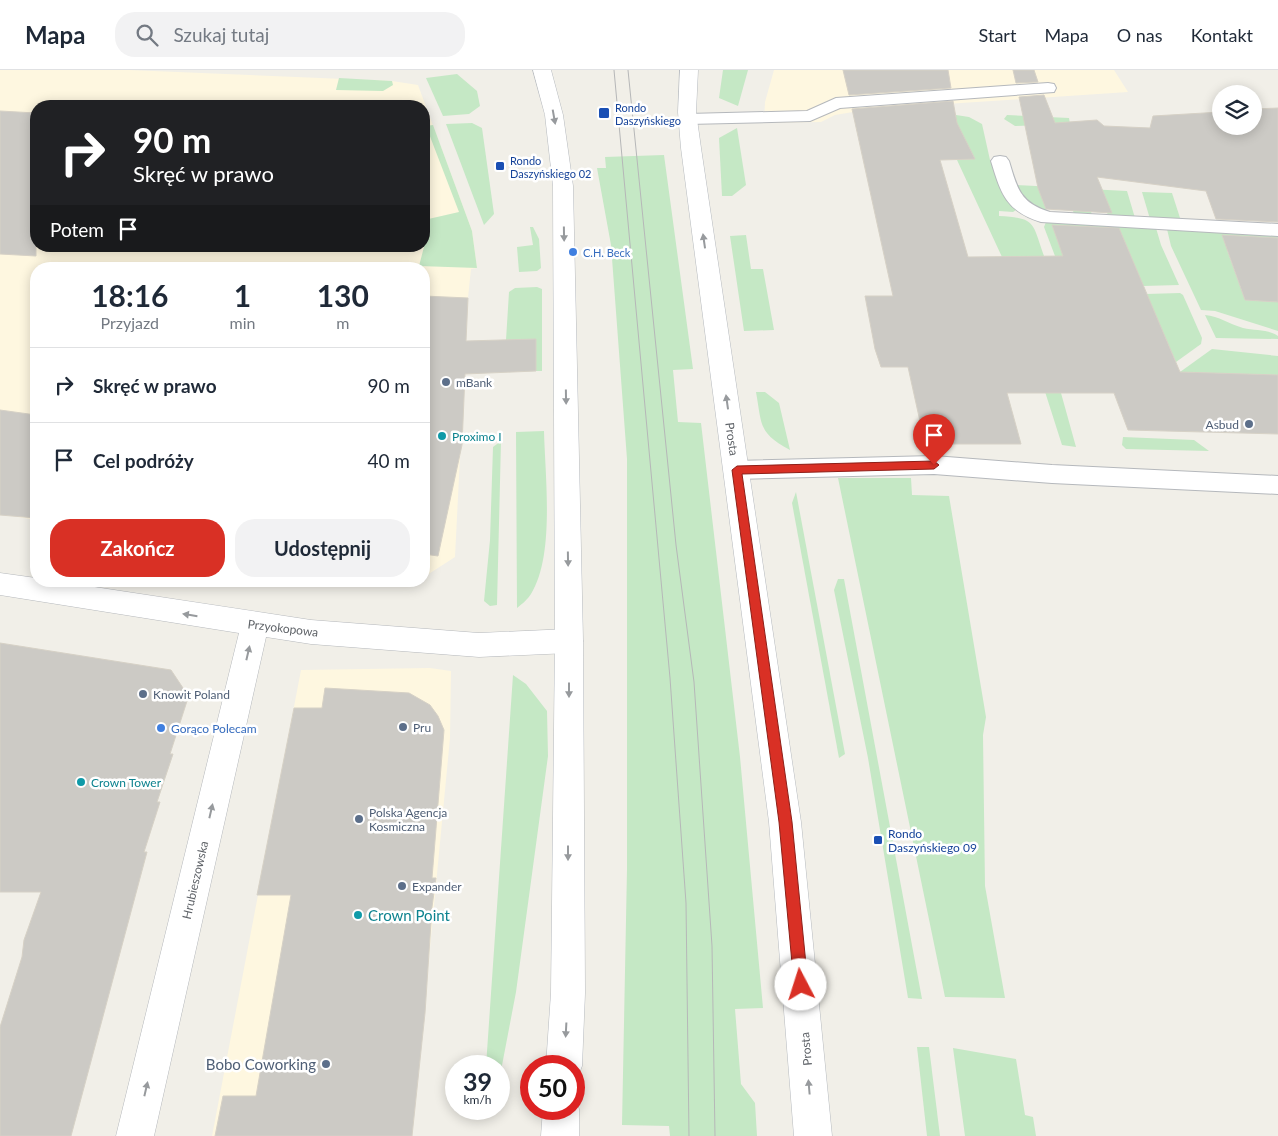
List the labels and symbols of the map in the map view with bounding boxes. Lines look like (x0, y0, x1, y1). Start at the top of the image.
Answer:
place label: Rondo Daszyńskiego (615, 101, 681, 127)
marker: Rondo Daszyńskiego (597, 106, 611, 120)
one-way arrow (551, 109, 559, 125)
place label: Rondo Daszyńskiego 02 (510, 154, 591, 180)
marker: Rondo Daszyńskiego 02 (494, 160, 506, 172)
one-way arrow (560, 227, 568, 243)
one-way arrow (700, 233, 708, 249)
marker: C.H. Beck (567, 246, 579, 258)
place label: C.H. Beck (583, 246, 631, 259)
place label: mBank (456, 375, 493, 390)
marker: mBank (440, 376, 452, 388)
one-way arrow (562, 389, 570, 405)
one-way arrow (723, 394, 731, 410)
pin (913, 414, 955, 465)
place label: Asbud (1206, 417, 1239, 432)
marker: Asbud (1243, 418, 1255, 430)
street label: Prosta (722, 421, 742, 457)
place label: Proximo I (452, 429, 502, 444)
marker: Proximo I (436, 430, 448, 442)
one-way arrow (564, 552, 572, 568)
one-way arrow (181, 610, 197, 618)
street label: Przyokopowa (247, 616, 319, 640)
one-way arrow (244, 645, 252, 661)
one-way arrow (565, 682, 573, 698)
place label: Knowit Poland (153, 687, 230, 702)
marker: Knowit Poland (137, 688, 149, 700)
place label: Pru (413, 720, 431, 735)
place label: Gorąco Polecam (171, 721, 257, 736)
marker: Pru (397, 721, 409, 733)
marker: Gorąco Polecam (155, 722, 167, 734)
place label: Crown Tower (91, 775, 162, 790)
marker: Crown Tower (75, 776, 87, 788)
one-way arrow (207, 804, 215, 819)
place label: Polska Agencja Kosmiczna (369, 805, 447, 834)
marker: Polska Agencja Kosmiczna (353, 813, 365, 825)
place label: Rondo Daszyńskiego 09 (888, 826, 977, 855)
marker: Rondo Daszyńskiego 09 (872, 834, 884, 846)
street label: Hrubieszowska (179, 839, 211, 921)
one-way arrow (564, 845, 572, 861)
place label: Expander (412, 879, 462, 894)
marker: Expander (396, 880, 408, 892)
place label: Crown Point (368, 906, 450, 924)
marker: Crown Point (352, 909, 364, 921)
position arrow (774, 958, 826, 1010)
one-way arrow (561, 1022, 569, 1038)
street label: Prosta (797, 1032, 815, 1066)
place label: Bobo Coworking (206, 1055, 316, 1073)
speed limit sign: 50 (520, 1055, 585, 1120)
marker: Bobo Coworking (320, 1058, 332, 1070)
one-way arrow (805, 1079, 813, 1095)
one-way arrow (142, 1081, 150, 1096)

